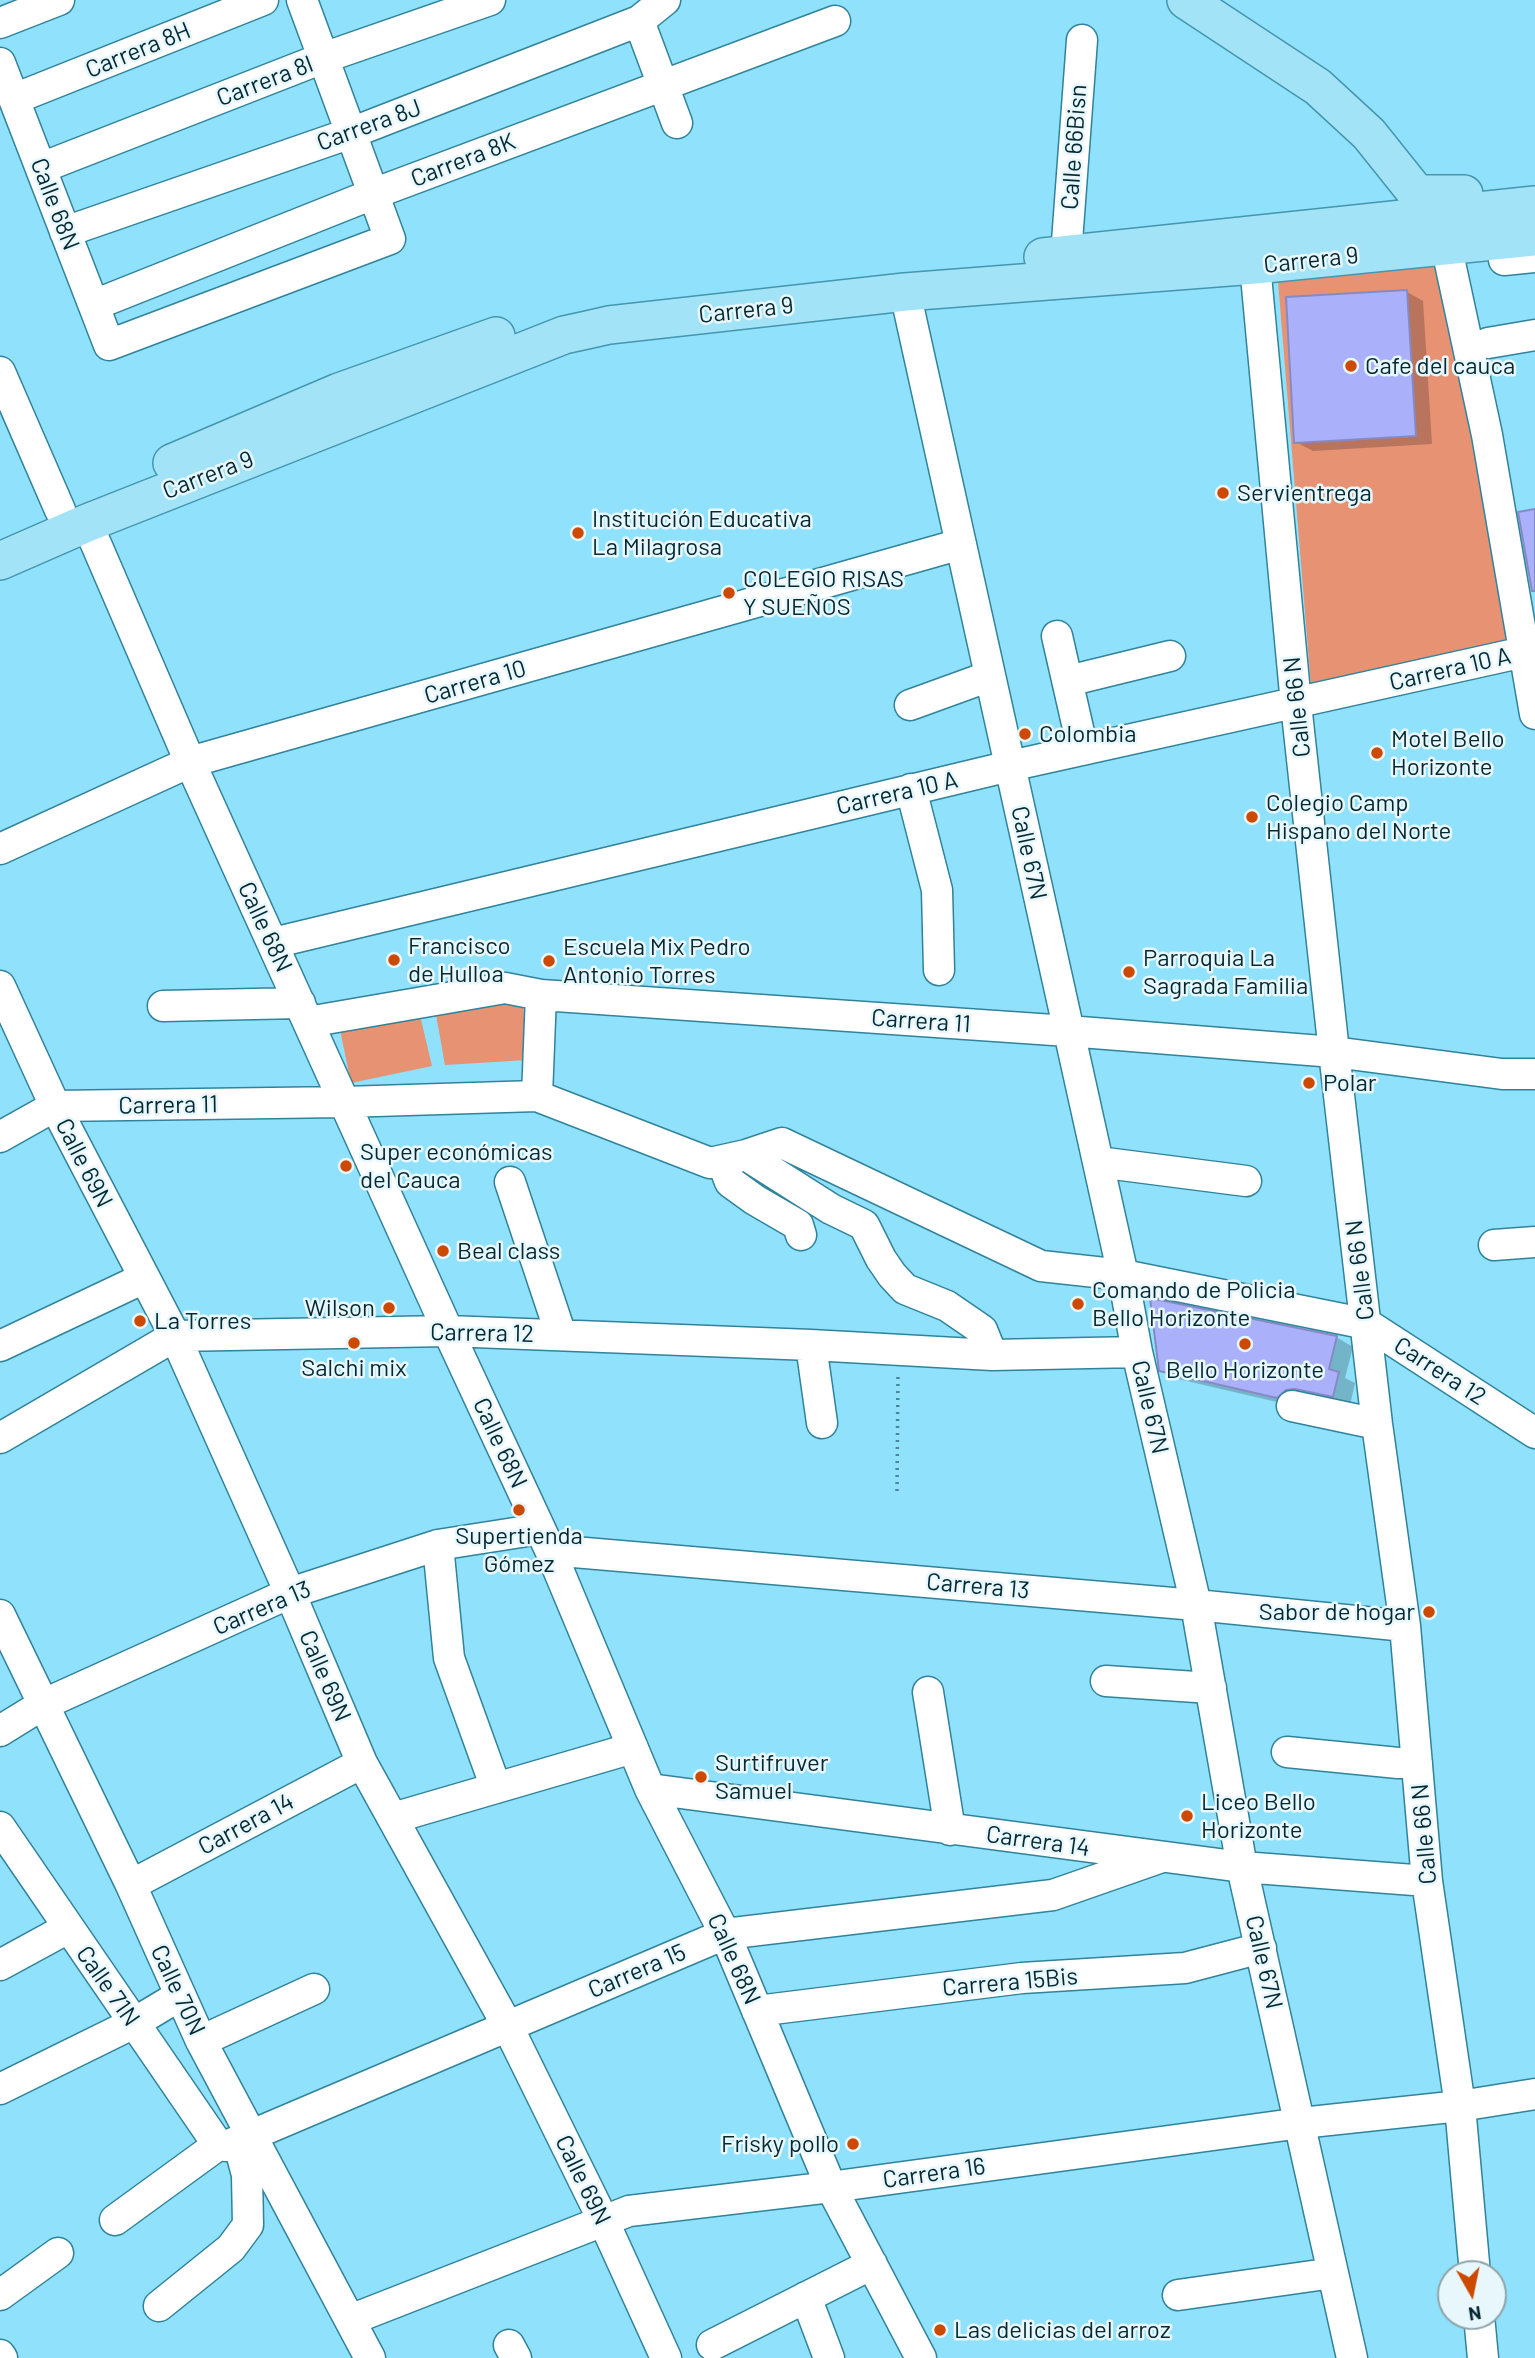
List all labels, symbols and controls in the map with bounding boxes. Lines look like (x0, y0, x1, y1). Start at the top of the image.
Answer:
street label: Carrera 8H (81, 16, 195, 84)
street label: Carrera 8I (213, 49, 317, 113)
street label: Calle 66Bisn (1055, 83, 1093, 211)
street label: Carrera 8J (313, 93, 425, 157)
street label: Carrera 8K (407, 127, 519, 193)
street label: Calle 68N (24, 154, 86, 254)
street label: Carrera 9 (1262, 241, 1360, 279)
street label: Carrera 9 (697, 291, 795, 329)
place label: Cafe del cauca (1365, 352, 1515, 380)
marker: Cafe del cauca (1343, 358, 1359, 374)
street label: Carrera 9 (158, 445, 258, 505)
place label: Servientrega (1237, 479, 1372, 507)
marker: Servientrega (1215, 485, 1231, 501)
place label: Institución Educativa La Milagrosa (592, 505, 812, 561)
marker: Institución Educativa La Milagrosa (570, 525, 586, 541)
place label: COLEGIO RISAS Y SUEÑOS (743, 565, 904, 621)
marker: COLEGIO RISAS Y SUEÑOS (721, 585, 737, 601)
street label: Carrera 10 A (1386, 641, 1514, 697)
street label: Carrera 10 (421, 654, 529, 710)
street label: Calle 66 N (1277, 655, 1317, 759)
place label: Colombia (1039, 720, 1137, 748)
place label: Motel Bello Horizonte (1391, 725, 1505, 781)
marker: Colombia (1017, 726, 1033, 742)
marker: Motel Bello Horizonte (1369, 745, 1385, 761)
street label: Carrera 10 A (833, 765, 961, 821)
place label: Colegio Camp Hispano del Norte (1266, 789, 1451, 845)
street label: Calle 67N (1005, 803, 1053, 903)
marker: Colegio Camp Hispano del Norte (1244, 809, 1260, 825)
street label: Calle 68N (232, 877, 298, 977)
place label: Francisco de Hulloa (408, 932, 511, 988)
place label: Escuela Mix Pedro Antonio Torres (563, 933, 751, 989)
place label: Parroquia La Sagrada Familia (1143, 944, 1308, 1000)
marker: Francisco de Hulloa (386, 952, 402, 968)
marker: Escuela Mix Pedro Antonio Torres (541, 953, 557, 969)
marker: Parroquia La Sagrada Familia (1121, 964, 1137, 980)
street label: Carrera 11 (870, 1003, 972, 1039)
place label: Polar (1323, 1069, 1376, 1097)
marker: Polar (1301, 1075, 1317, 1091)
street label: Carrera 11 (118, 1090, 218, 1120)
street label: Calle 69N (49, 1114, 119, 1212)
place label: Super económicas del Cauca (360, 1138, 552, 1194)
marker: Super económicas del Cauca (338, 1158, 354, 1174)
street label: Calle 66 N (1340, 1218, 1380, 1322)
place label: Beal class (457, 1237, 560, 1265)
marker: Beal class (435, 1243, 451, 1259)
place label: Comando de Policia Bello Horizonte (1092, 1276, 1296, 1332)
place label: Wilson (305, 1294, 375, 1322)
marker: Comando de Policia Bello Horizonte (1070, 1296, 1086, 1312)
marker: Wilson (381, 1300, 397, 1316)
place label: La Torres (154, 1307, 251, 1335)
marker: La Torres (132, 1313, 148, 1329)
street label: Carrera 12 (430, 1318, 534, 1348)
street label: Carrera 12 (1389, 1331, 1491, 1411)
marker: Salchi mix (346, 1335, 362, 1351)
marker: Bello Horizonte (1237, 1336, 1253, 1352)
place label: Salchi mix (301, 1354, 407, 1382)
place label: Bello Horizonte (1166, 1356, 1324, 1384)
street label: Calle 67N (1125, 1357, 1175, 1457)
street label: Calle 68N (467, 1393, 533, 1493)
marker: Supertienda Gómez (511, 1502, 527, 1518)
place label: Supertienda Gómez (455, 1522, 583, 1578)
street label: Carrera 13 (925, 1567, 1031, 1605)
street label: Carrera 13 (209, 1575, 315, 1641)
place label: Sabor de hogar (1259, 1598, 1415, 1626)
marker: Sabor de hogar (1421, 1604, 1437, 1620)
street label: Calle 69N (293, 1626, 357, 1726)
place label: Surtifruver Samuel (715, 1749, 828, 1805)
marker: Surtifruver Samuel (693, 1769, 709, 1785)
street label: Calle 66 N (1405, 1782, 1443, 1886)
street label: Carrera 14 (193, 1787, 299, 1861)
place label: Liceo Bello Horizonte (1201, 1788, 1316, 1844)
marker: Liceo Bello Horizonte (1179, 1808, 1195, 1824)
street label: Carrera 14 (984, 1819, 1092, 1863)
street label: Calle 68N (701, 1909, 767, 2009)
street label: Calle 67N (1239, 1912, 1289, 2012)
street label: Carrera 15 (584, 1938, 690, 2004)
street label: Calle 71N (70, 1940, 146, 2032)
street label: Calle 70N (145, 1940, 211, 2040)
street label: Carrera 15Bis (941, 1962, 1079, 2002)
street label: Calle 69N (549, 2130, 617, 2230)
place label: Frisky pollo (721, 2130, 839, 2158)
marker: Frisky pollo (845, 2136, 861, 2152)
street label: Carrera 16 (881, 2152, 987, 2194)
north arrow (1437, 2260, 1507, 2330)
text: N (1467, 2302, 1483, 2327)
place label: Las delicias del arroz (954, 2316, 1171, 2344)
marker: Las delicias del arroz (932, 2322, 948, 2338)

